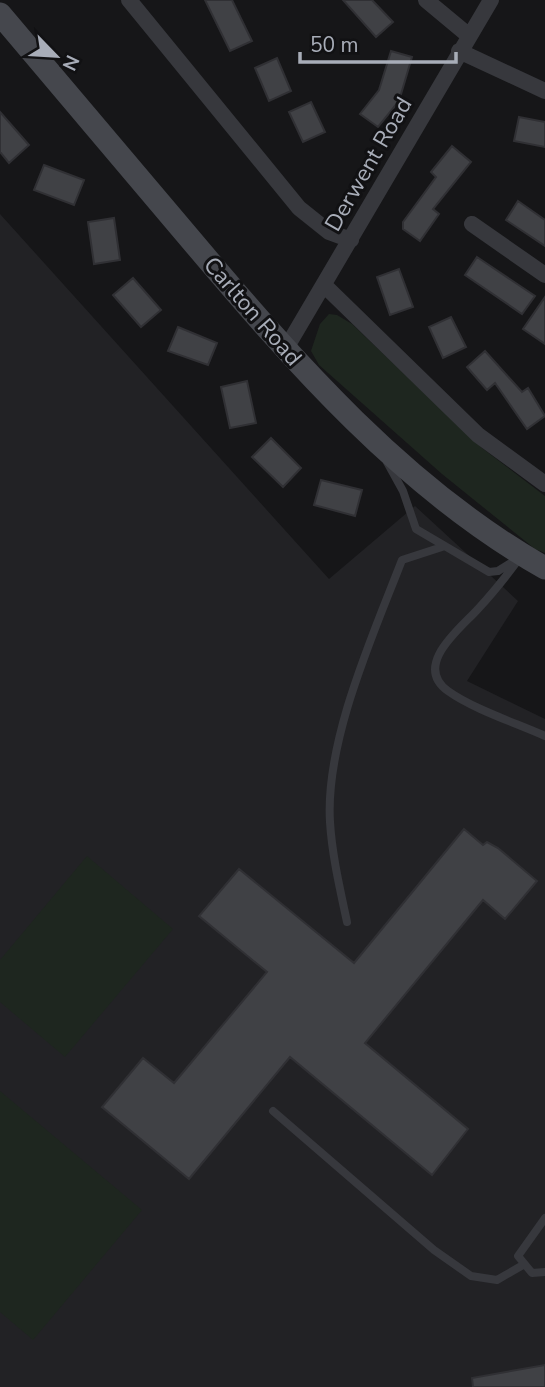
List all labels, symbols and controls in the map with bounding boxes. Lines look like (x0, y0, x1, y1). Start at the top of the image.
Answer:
north arrow (21, 21, 91, 91)
scale bar (300, 21, 456, 65)
text: 50 m (310, 31, 359, 59)
text: N (56, 51, 85, 75)
street label: Derwent Road (317, 91, 419, 237)
street label: Carlton Road (197, 250, 309, 373)

